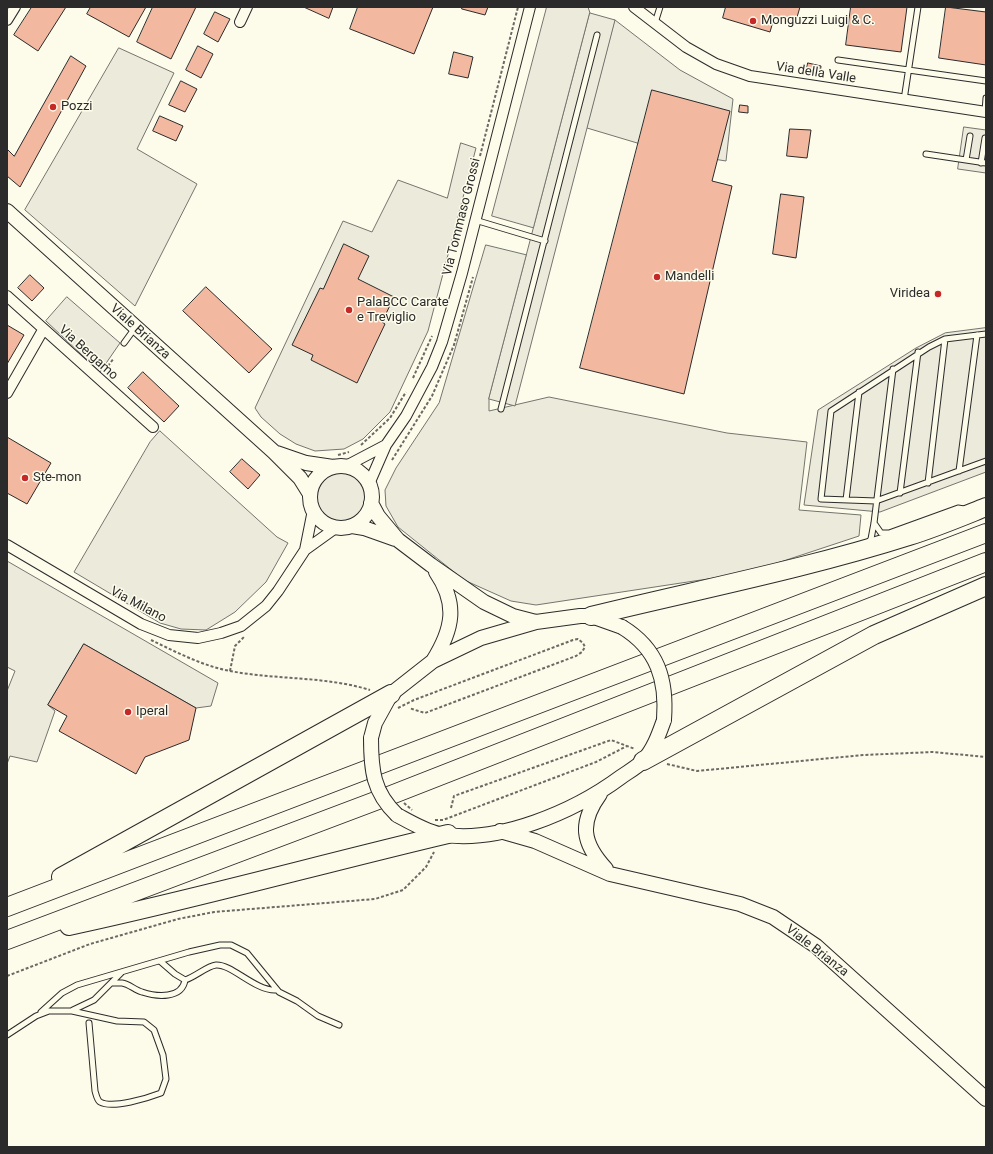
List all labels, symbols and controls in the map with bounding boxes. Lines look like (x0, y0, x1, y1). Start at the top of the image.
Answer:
place label: Monguzzi Luigi & C. (761, 13, 875, 29)
marker: Monguzzi Luigi & C. (748, 16, 758, 26)
street label: Via della Valle (775, 59, 857, 87)
place label: Pozzi (61, 99, 92, 115)
marker: Pozzi (48, 102, 58, 112)
street label: Via Tommaso Grossi (440, 157, 484, 277)
place label: Mandelli (665, 269, 714, 285)
marker: Mandelli (652, 272, 662, 282)
place label: Viridea (890, 286, 930, 302)
marker: Viridea (933, 289, 943, 299)
place label: PalaBCC Carate e Treviglio (357, 295, 449, 326)
street label: Viale Brianza (107, 301, 173, 363)
marker: PalaBCC Carate e Treviglio (344, 305, 354, 315)
street label: Via Bergamo (55, 322, 121, 384)
place label: Ste-mon (33, 470, 81, 486)
marker: Ste-mon (20, 473, 30, 483)
street label: Via Milano (107, 584, 169, 626)
place label: Iperal (136, 704, 168, 720)
marker: Iperal (123, 707, 133, 717)
street label: Viale Brianza (783, 922, 851, 980)

